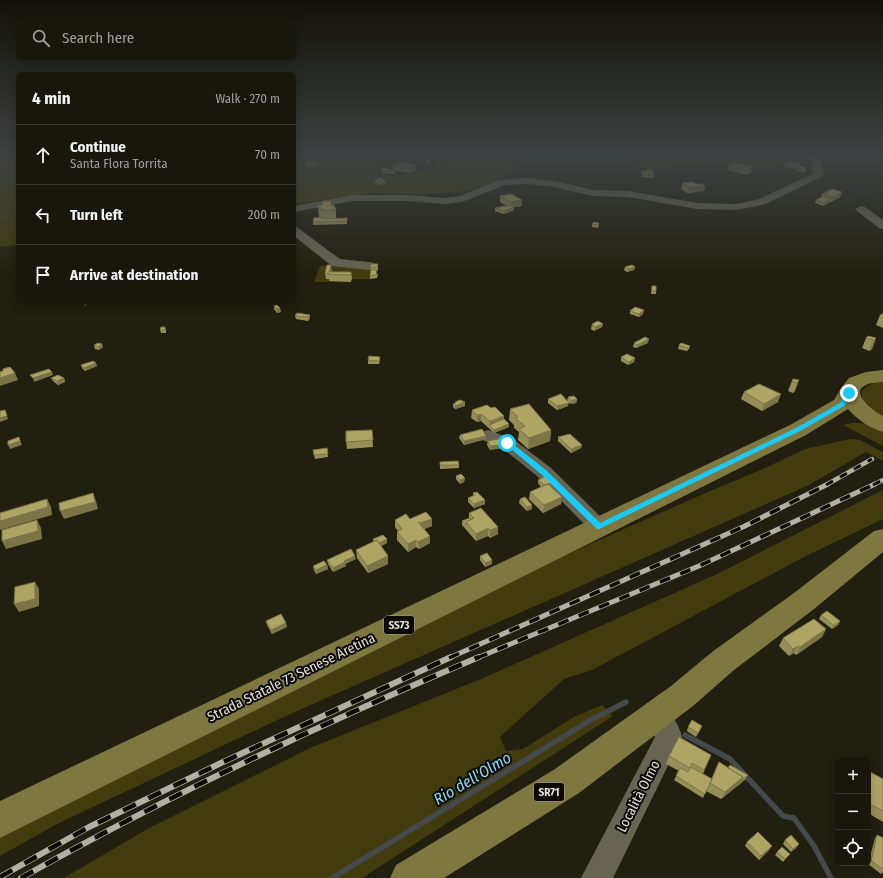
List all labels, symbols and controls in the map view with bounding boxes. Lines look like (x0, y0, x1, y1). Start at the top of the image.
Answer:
search box (16, 16, 296, 60)
icon: search (30, 27, 52, 49)
text: Search here (62, 29, 134, 47)
text: 4 min (32, 88, 71, 109)
text: Walk · 270 m (215, 91, 280, 106)
text: Continue (70, 138, 126, 156)
icon: ahead (32, 144, 54, 166)
text: 70 m (255, 147, 280, 162)
text: Santa Flora Torrita (70, 156, 168, 171)
icon: left (32, 204, 54, 226)
text: Turn left (70, 206, 123, 224)
text: 200 m (248, 207, 280, 222)
icon: arrive (32, 264, 54, 286)
text: Arrive at destination (70, 266, 198, 284)
route end (840, 384, 858, 402)
route start (498, 434, 516, 452)
road number: SS73 (384, 616, 414, 634)
street label: Strada Statale 73 Senese Aretina (205, 629, 378, 726)
water label: Rio dell'Olmo (430, 748, 514, 809)
street label: Località Olmo (613, 757, 664, 835)
map controls (835, 758, 871, 866)
button: + (835, 758, 871, 794)
road number: SR71 (534, 783, 564, 801)
button: − (835, 794, 871, 830)
button: locate (835, 830, 871, 866)

